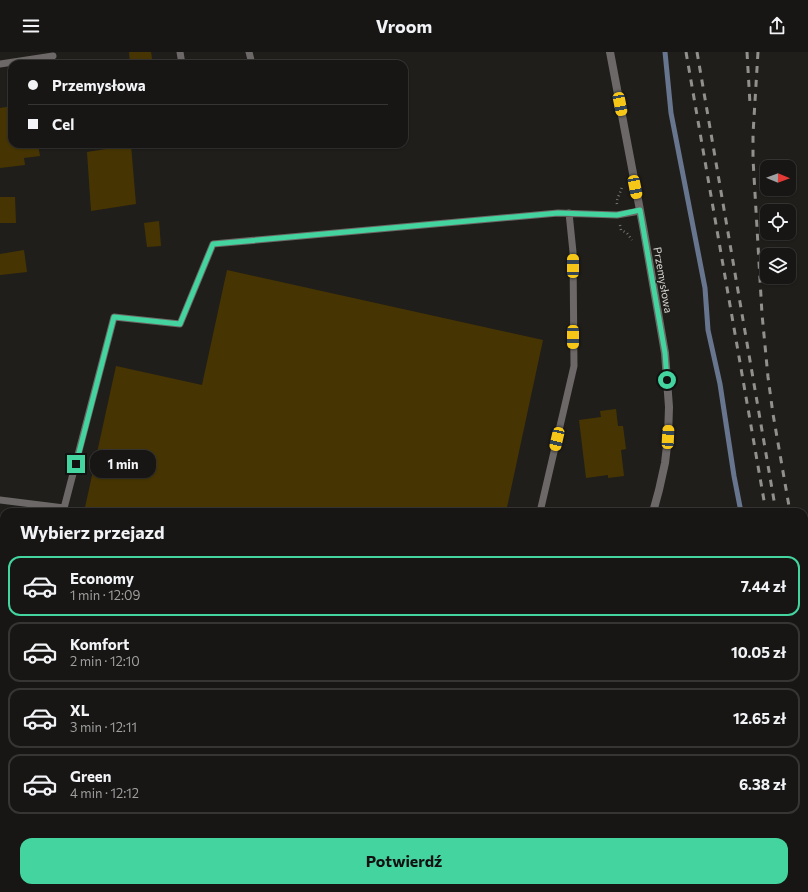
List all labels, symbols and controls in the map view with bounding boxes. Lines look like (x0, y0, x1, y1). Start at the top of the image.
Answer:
icon: menu (20, 15, 42, 37)
text: Vroom (376, 15, 432, 37)
icon: share (766, 15, 788, 37)
text: Przemysłowa (52, 76, 146, 94)
car (612, 91, 628, 117)
text: Cel (52, 115, 74, 133)
north arrow (760, 160, 796, 196)
map controls (760, 160, 796, 284)
car (627, 174, 643, 200)
button: locate (760, 204, 796, 240)
street label: Przemysłowa (651, 246, 676, 314)
button: layers (760, 248, 796, 284)
car (567, 254, 579, 278)
car (567, 325, 579, 349)
route start (658, 371, 676, 389)
car (661, 425, 675, 449)
car (548, 426, 566, 452)
callout: 1 min (90, 450, 156, 478)
route end (67, 455, 85, 473)
text: 1 min (108, 456, 138, 472)
text: Wybierz przejazd (20, 521, 164, 543)
icon: car (22, 568, 58, 604)
text: Economy (70, 569, 134, 587)
text: 7.44 zł (741, 577, 786, 595)
text: 1 min · 12:09 (70, 587, 140, 603)
icon: car (22, 634, 58, 670)
text: Komfort (70, 635, 129, 653)
text: 10.05 zł (731, 643, 786, 661)
text: 2 min · 12:10 (70, 653, 140, 669)
icon: car (22, 700, 58, 736)
text: XL (70, 701, 89, 719)
text: 12.65 zł (733, 709, 786, 727)
text: 3 min · 12:11 (70, 719, 137, 735)
icon: car (22, 766, 58, 802)
text: Green (70, 767, 111, 785)
text: 6.38 zł (739, 775, 786, 793)
text: 4 min · 12:12 (70, 785, 139, 801)
button: Potwierdź (20, 838, 788, 884)

